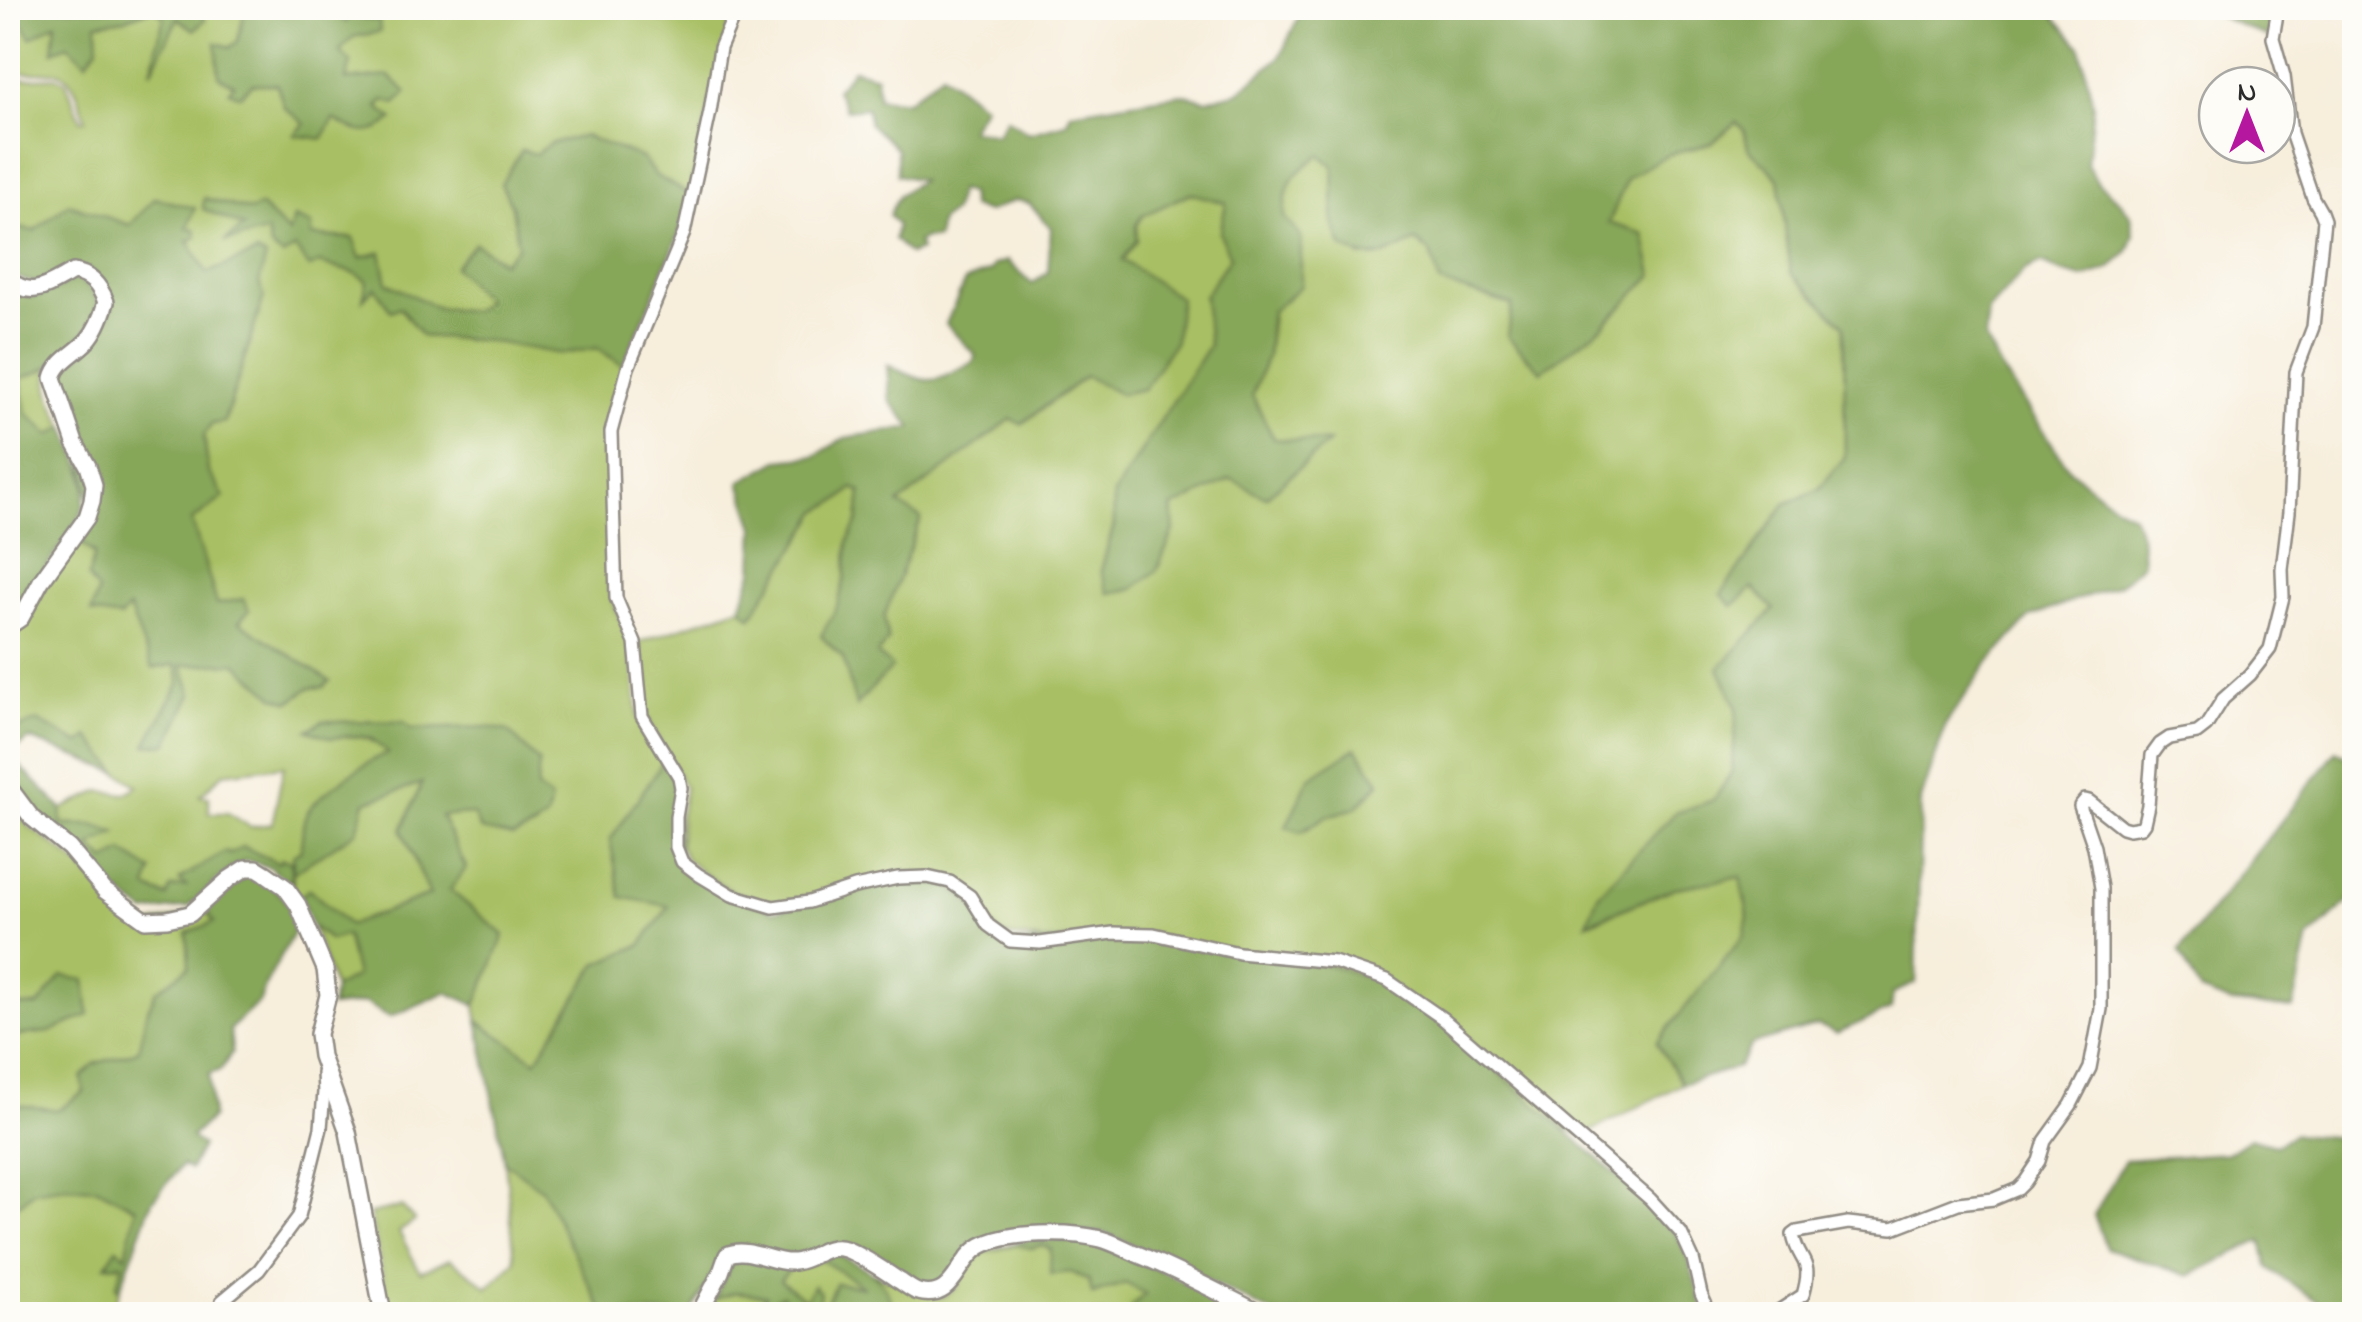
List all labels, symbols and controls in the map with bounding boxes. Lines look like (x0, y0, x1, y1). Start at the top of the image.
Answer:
north arrow (2197, 65, 2297, 165)
text: N (2238, 73, 2256, 114)

